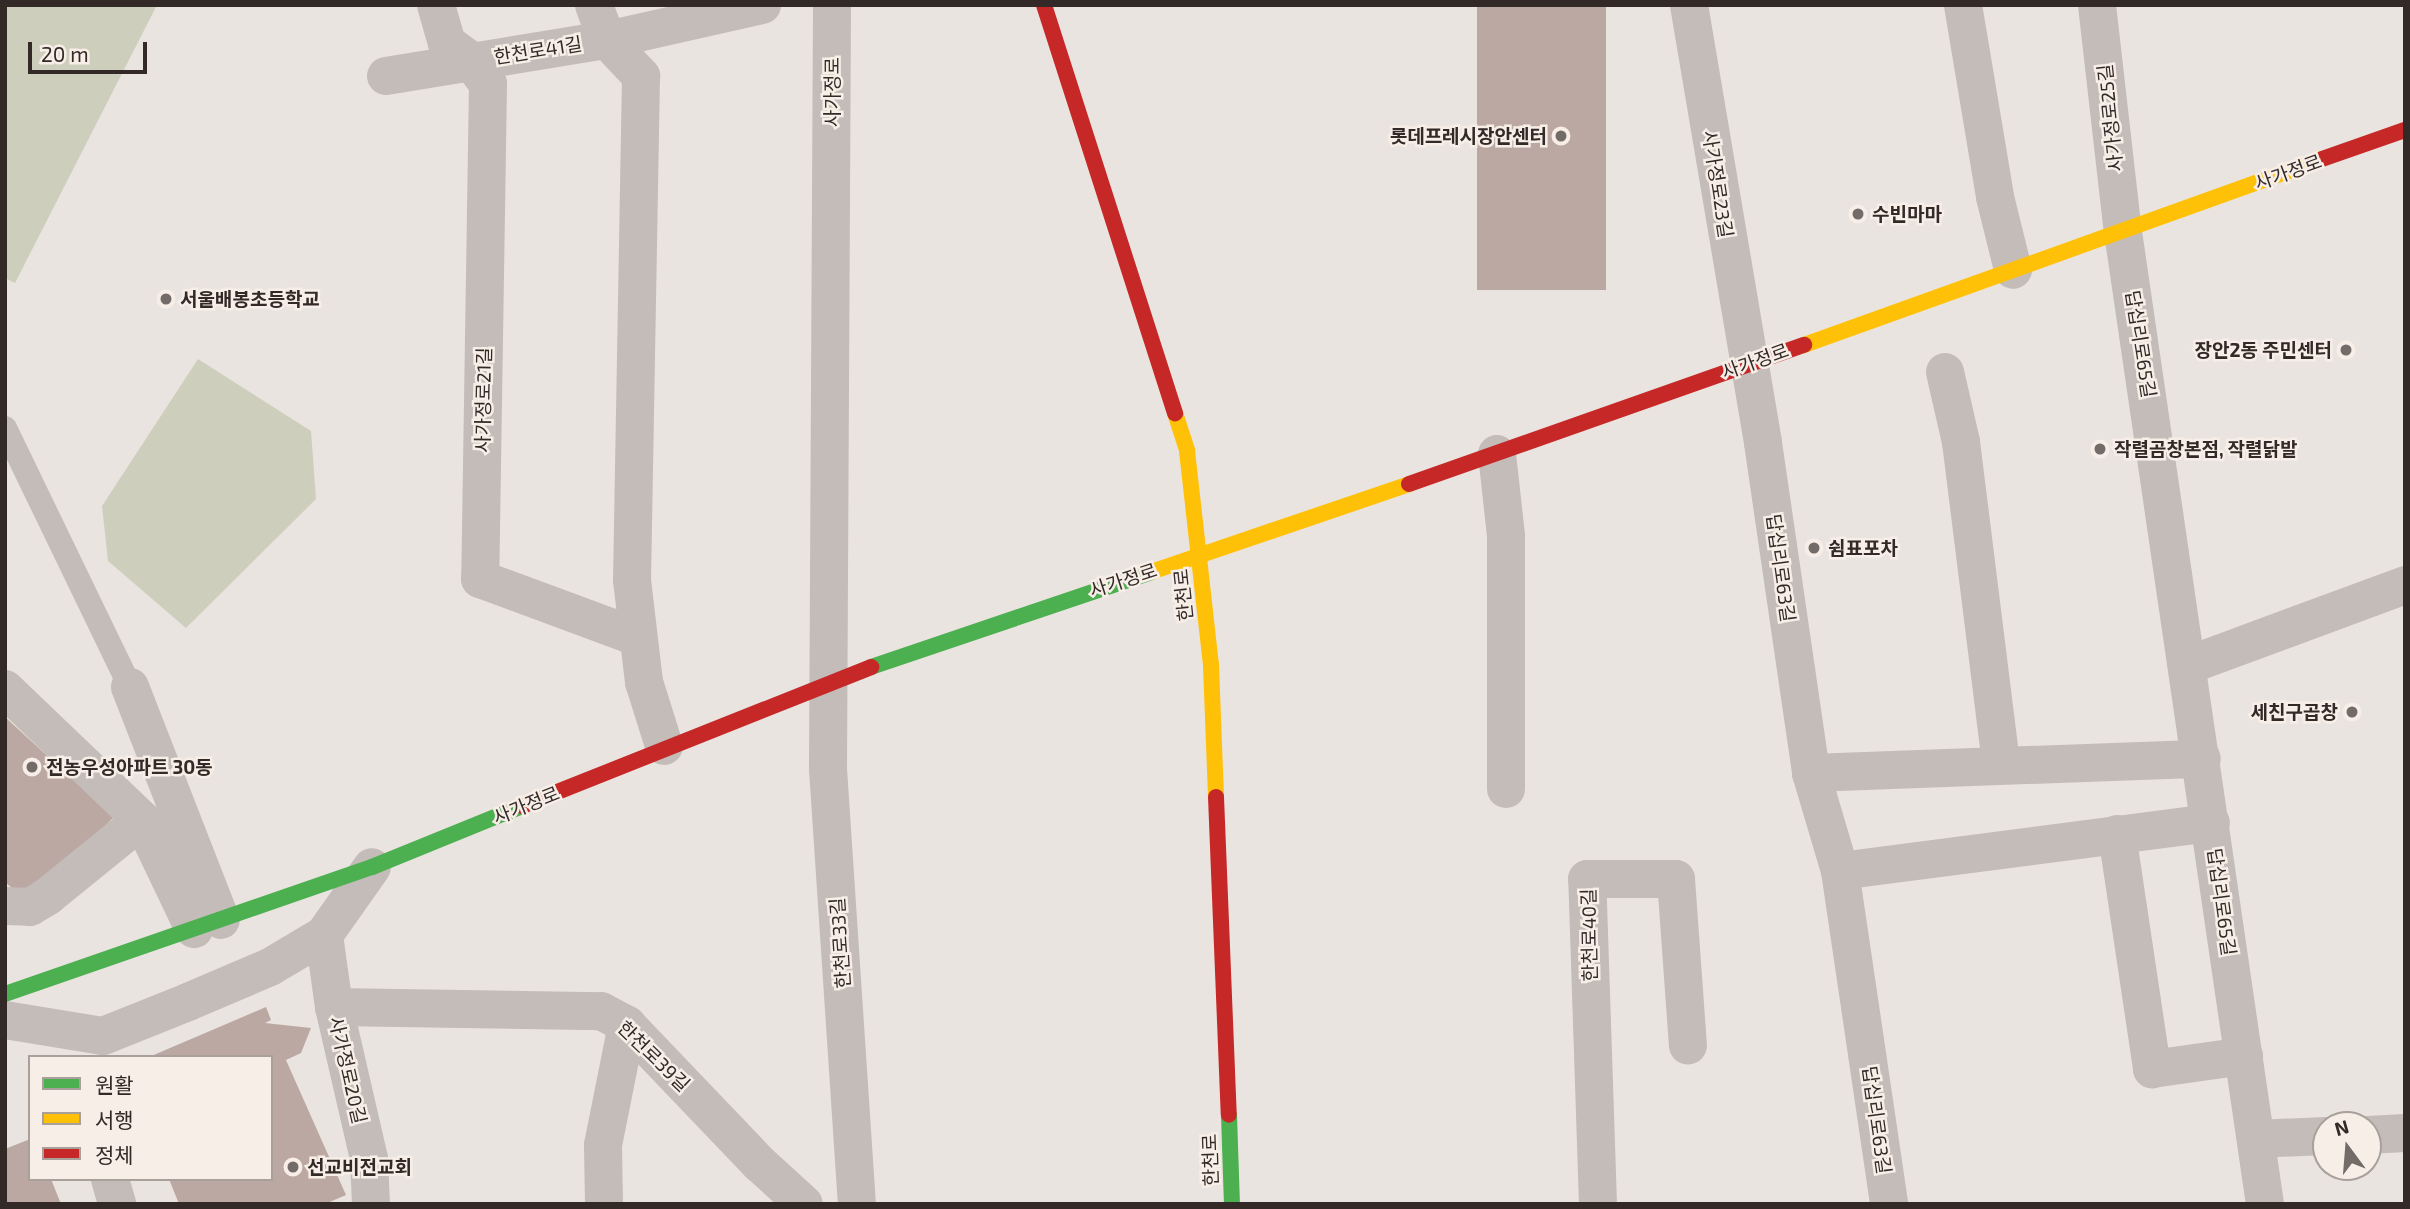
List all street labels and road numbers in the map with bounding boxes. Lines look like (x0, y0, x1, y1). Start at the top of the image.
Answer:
street label: 한천로41길 (492, 32, 584, 68)
street label: 사가정로 (821, 57, 843, 127)
street label: 사가정로25길 (2093, 63, 2127, 173)
street label: 사가정로23길 (1698, 129, 1738, 239)
street label: 사가정로 (2251, 149, 2325, 195)
street label: 답십리로65길 (2121, 289, 2161, 399)
street label: 사가정로 (1718, 338, 1792, 384)
street label: 사가정로21길 (471, 347, 495, 453)
street label: 답십리로63길 (1762, 513, 1800, 623)
street label: 사가정로 (1086, 558, 1160, 602)
street label: 한천로 (1169, 568, 1197, 622)
street label: 사가정로 (489, 781, 563, 829)
street label: 답십리로65길 (2203, 847, 2241, 957)
street label: 한천로40길 (1577, 888, 1601, 982)
street label: 한천로33길 (825, 897, 855, 989)
street label: 사가정로20길 (325, 1014, 371, 1126)
street label: 한천로39길 (613, 1016, 695, 1096)
street label: 답십리로63길 (1858, 1065, 1896, 1175)
street label: 한천로 (1198, 1133, 1222, 1187)

